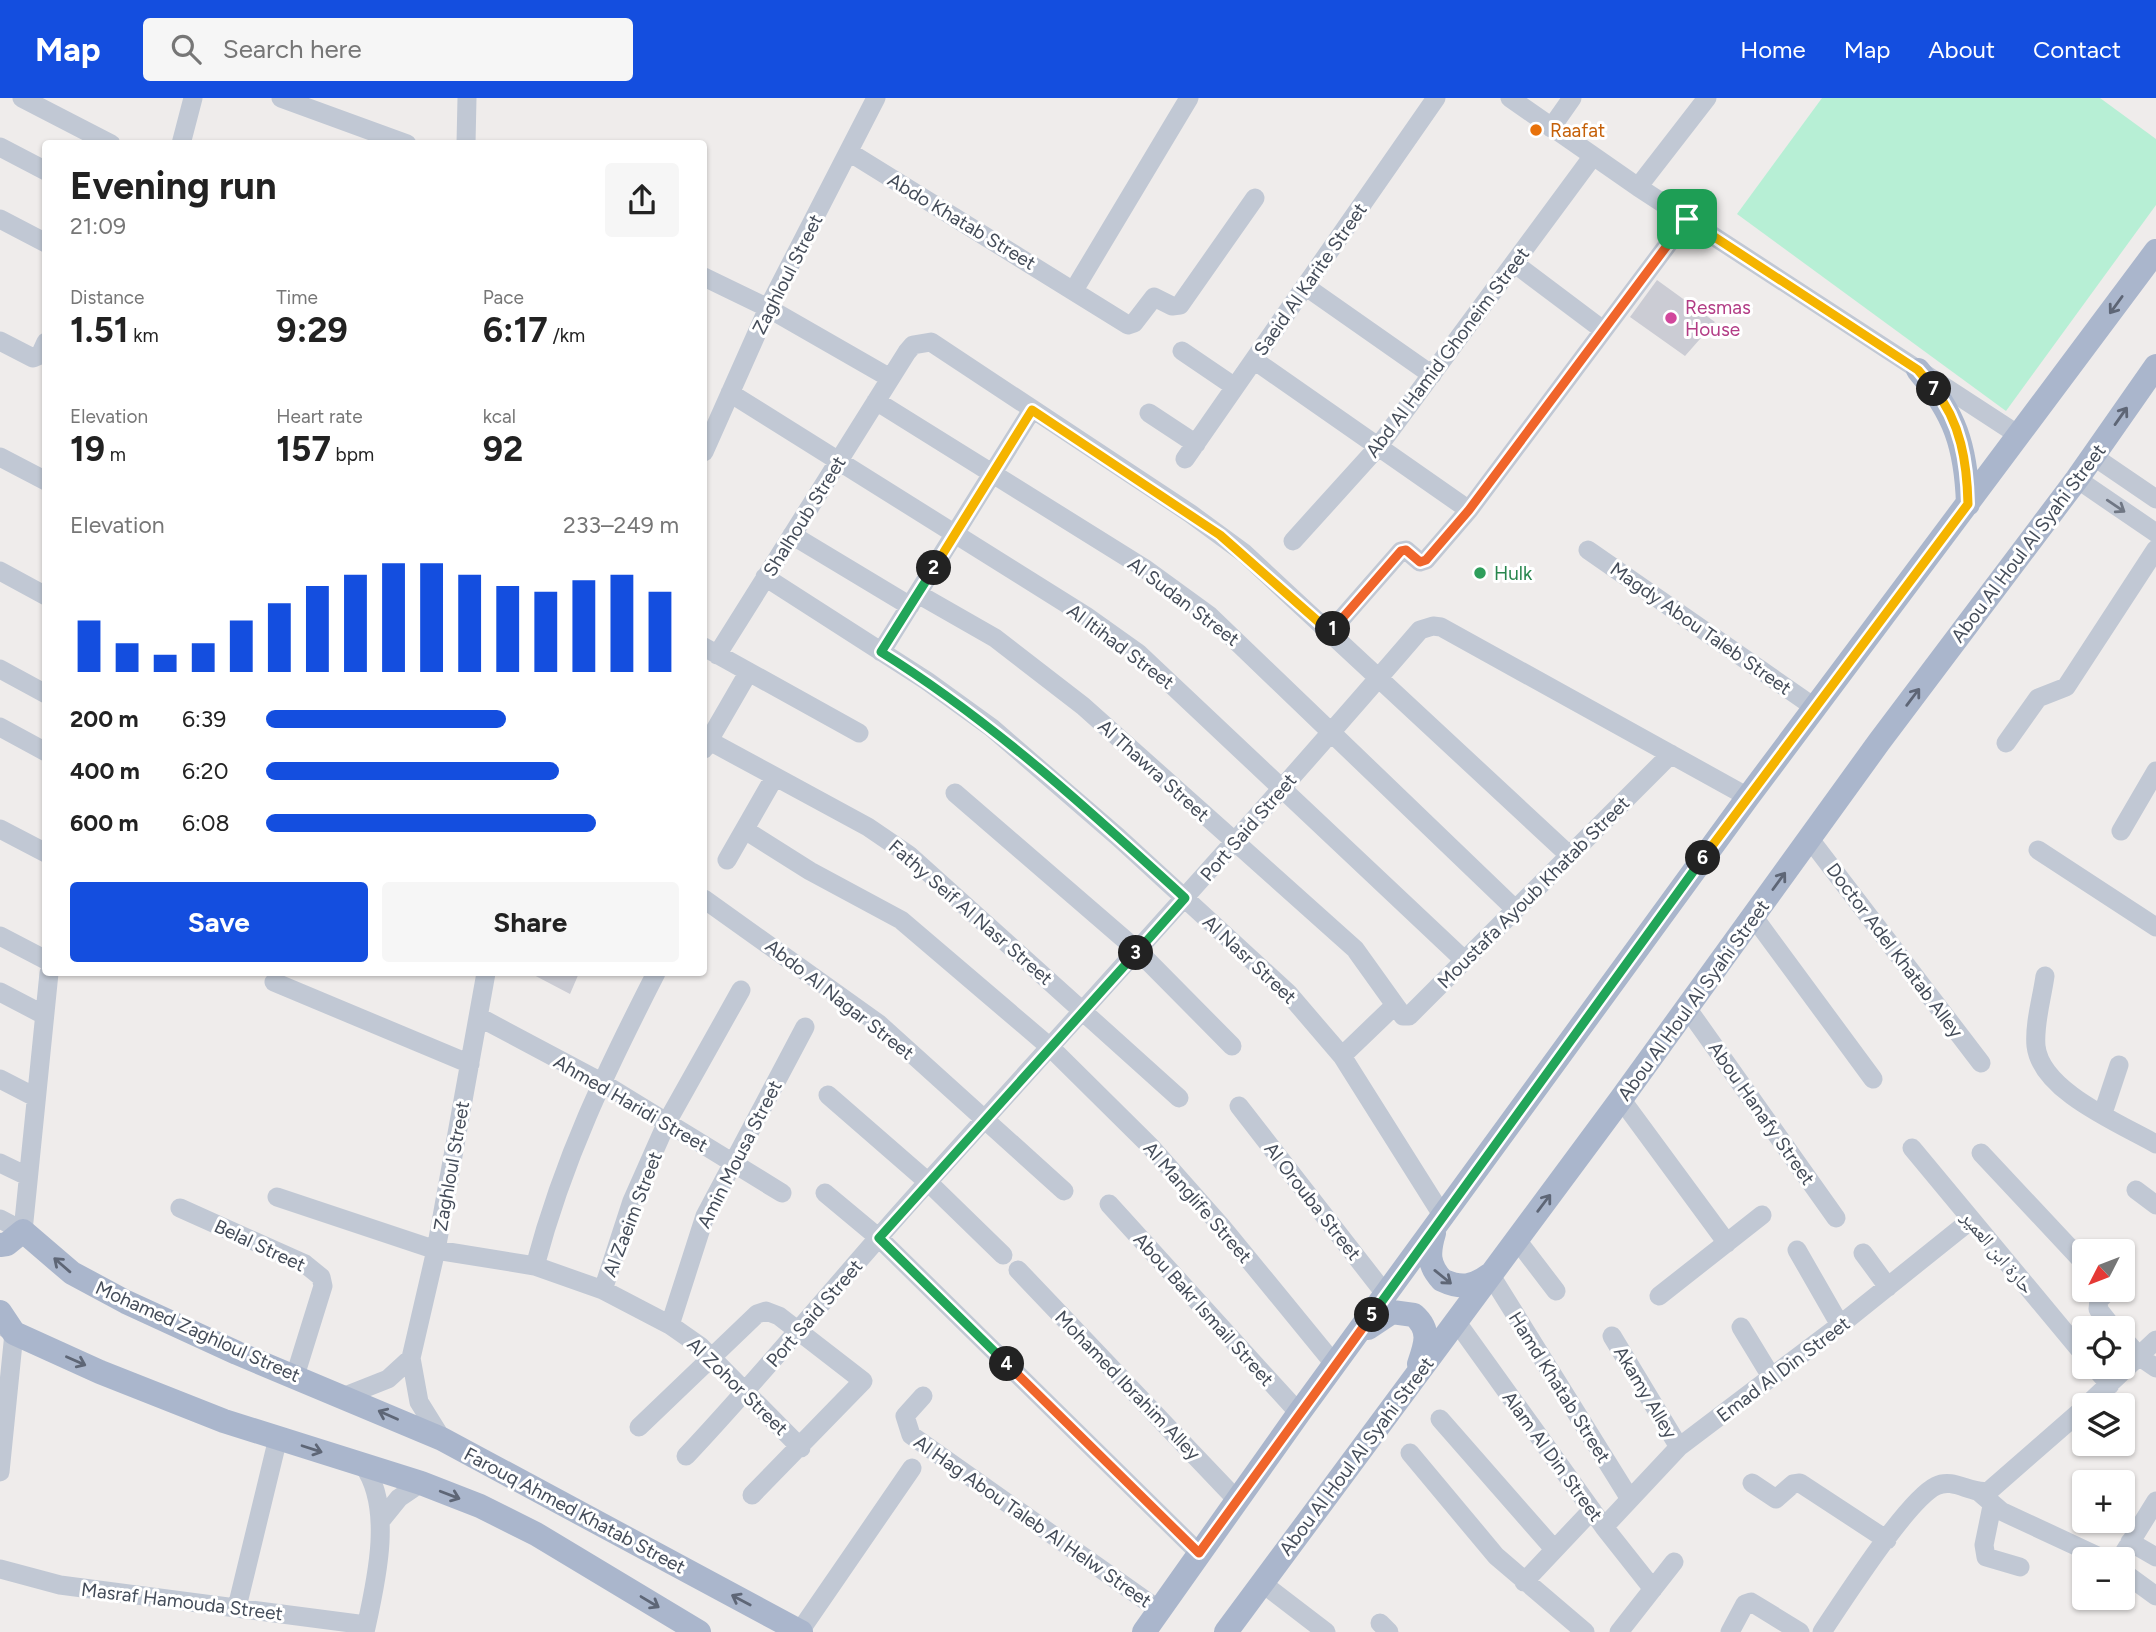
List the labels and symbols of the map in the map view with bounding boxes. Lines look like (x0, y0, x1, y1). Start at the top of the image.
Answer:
place label: Raafat (1550, 119, 1605, 142)
marker: Raafat (1528, 122, 1544, 138)
street label: Abdo Khatab Street (884, 168, 1040, 275)
pin (1657, 189, 1717, 249)
street label: Saeid Al Karite Street (1249, 199, 1372, 360)
street label: Zaghloul Street (747, 210, 828, 338)
street label: Abd Al Hamid Ghoneim Street (1361, 243, 1534, 462)
place label: Resmas House (1685, 296, 1751, 341)
one-way arrow (2108, 296, 2123, 314)
marker: Resmas House (1663, 310, 1679, 326)
pin: 7 (1916, 372, 1952, 406)
one-way arrow (2114, 407, 2128, 426)
street label: Abou Al Houl Al Syahi Street (1946, 440, 2111, 647)
street label: Shalhoub Street (758, 452, 851, 581)
one-way arrow (2106, 499, 2125, 513)
pin: 2 (916, 550, 951, 586)
street label: Al Sudan Street (1124, 552, 1244, 651)
street label: Magdy Abou Taleb Street (1606, 557, 1796, 700)
place label: Hulk (1494, 562, 1533, 585)
marker: Hulk (1472, 565, 1488, 581)
street label: Al Itihad Street (1063, 599, 1179, 694)
pin: 1 (1316, 612, 1350, 646)
one-way arrow (1905, 688, 1920, 707)
street label: Al Thawra Street (1093, 715, 1214, 826)
street label: Port Said Street (1195, 769, 1301, 886)
street label: Moustafa Ayoub Khatab Street (1432, 791, 1634, 993)
street label: Fathy Seif Al Nasr Street (884, 835, 1057, 990)
pin: 6 (1686, 840, 1720, 876)
street label: Doctor Adel Khatab Alley (1821, 858, 1968, 1042)
one-way arrow (1771, 872, 1786, 891)
street label: Abou Al Houl Al Syahi Street (1613, 895, 1774, 1105)
street label: Al Nasr Street (1198, 910, 1301, 1008)
street label: Abdo Al Nagar Street (761, 934, 919, 1065)
pin: 3 (1118, 936, 1154, 970)
street label: Abou Hanafy Street (1704, 1037, 1820, 1189)
street label: Ahmed Haridi Street (550, 1050, 712, 1157)
street label: Amin Mousa Street (692, 1076, 787, 1232)
street label: Zaghloul Street (429, 1099, 474, 1233)
street label: Al Manglife Street (1139, 1137, 1257, 1268)
street label: Al Orouba Street (1259, 1138, 1366, 1265)
street label: Al Zaeim Street (598, 1148, 667, 1280)
one-way arrow (1536, 1194, 1551, 1213)
street label: حارة ابن العمير (1956, 1205, 2039, 1298)
street label: Belal Street (211, 1214, 309, 1277)
street label: Abou Bakr Ismail Street (1129, 1228, 1279, 1391)
north arrow (2072, 1239, 2135, 1302)
street label: Port Said Street (761, 1255, 867, 1372)
one-way arrow (53, 1257, 71, 1273)
one-way arrow (1433, 1270, 1451, 1285)
street label: Mohamed Zaghloul Street (92, 1276, 304, 1387)
pin: 5 (1354, 1298, 1390, 1332)
street label: Mohamed Ibrahim Alley (1050, 1306, 1205, 1465)
street label: Hamd Khatab Street (1504, 1308, 1615, 1467)
street label: Emad Al Din Street (1712, 1312, 1854, 1427)
street label: Al Zohor Street (683, 1333, 793, 1440)
street label: Akamy Alley (1609, 1342, 1682, 1443)
pin: 4 (990, 1346, 1024, 1382)
street label: Abou Al Houl Al Syahi Street (1274, 1353, 1439, 1560)
one-way arrow (65, 1355, 86, 1368)
street label: Alam Al Din Street (1498, 1387, 1608, 1526)
one-way arrow (377, 1408, 399, 1421)
street label: Al Hag Abou Taleb Al Helw Street (910, 1430, 1156, 1612)
street label: Farouq Ahmed Khatab Street (460, 1442, 689, 1579)
one-way arrow (301, 1443, 323, 1456)
one-way arrow (439, 1489, 461, 1502)
street label: Masraf Hamouda Street (80, 1578, 284, 1625)
one-way arrow (731, 1592, 752, 1606)
one-way arrow (640, 1596, 660, 1610)

